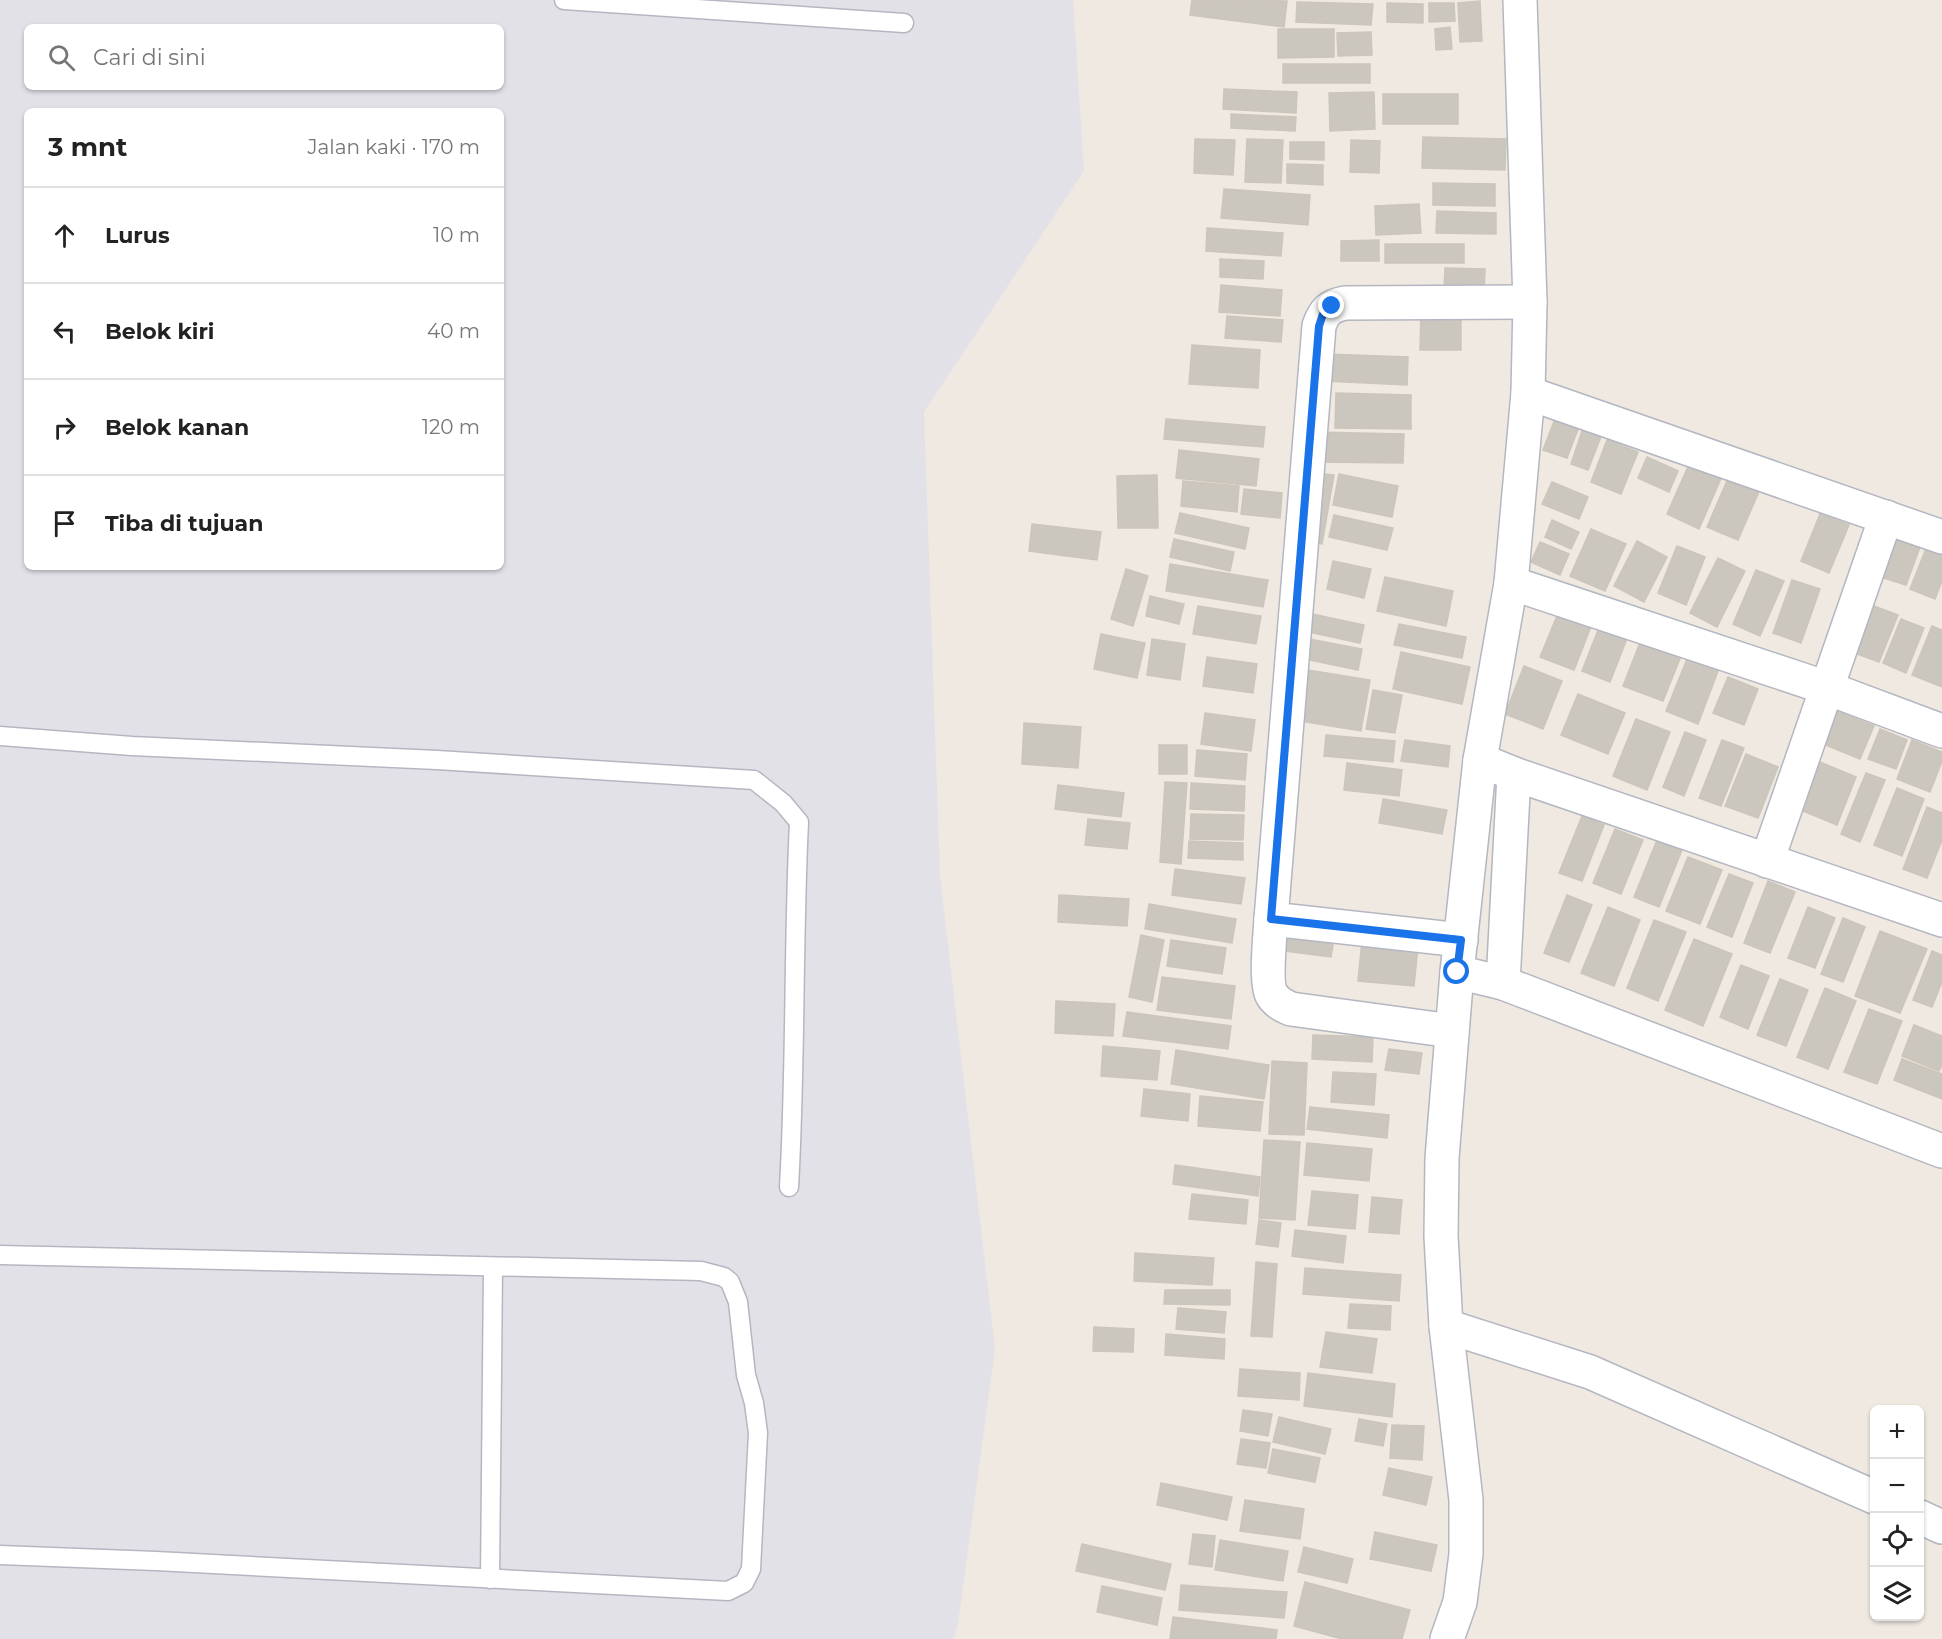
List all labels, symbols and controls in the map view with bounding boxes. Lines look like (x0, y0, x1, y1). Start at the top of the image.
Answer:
search box (24, 24, 504, 90)
icon: search (45, 41, 78, 74)
text: Cari di sini (93, 44, 206, 71)
text: 3 mnt (48, 131, 127, 163)
text: Jalan kaki · 170 m (308, 135, 480, 159)
icon: ahead (48, 219, 81, 252)
text: Lurus (105, 222, 170, 249)
text: 10 m (433, 223, 480, 247)
route end (1318, 292, 1344, 318)
icon: left (48, 315, 81, 348)
text: Belok kiri (105, 318, 214, 345)
text: 40 m (427, 319, 480, 343)
icon: right (48, 411, 81, 444)
text: Belok kanan (105, 414, 249, 441)
text: 120 m (422, 415, 480, 439)
icon: arrive (48, 507, 81, 540)
text: Tiba di tujuan (105, 510, 263, 537)
route start (1443, 958, 1469, 984)
map controls (1870, 1405, 1924, 1621)
button: + (1870, 1405, 1924, 1459)
button: − (1870, 1459, 1924, 1513)
button: locate (1870, 1513, 1924, 1567)
button: layers (1870, 1567, 1924, 1621)

